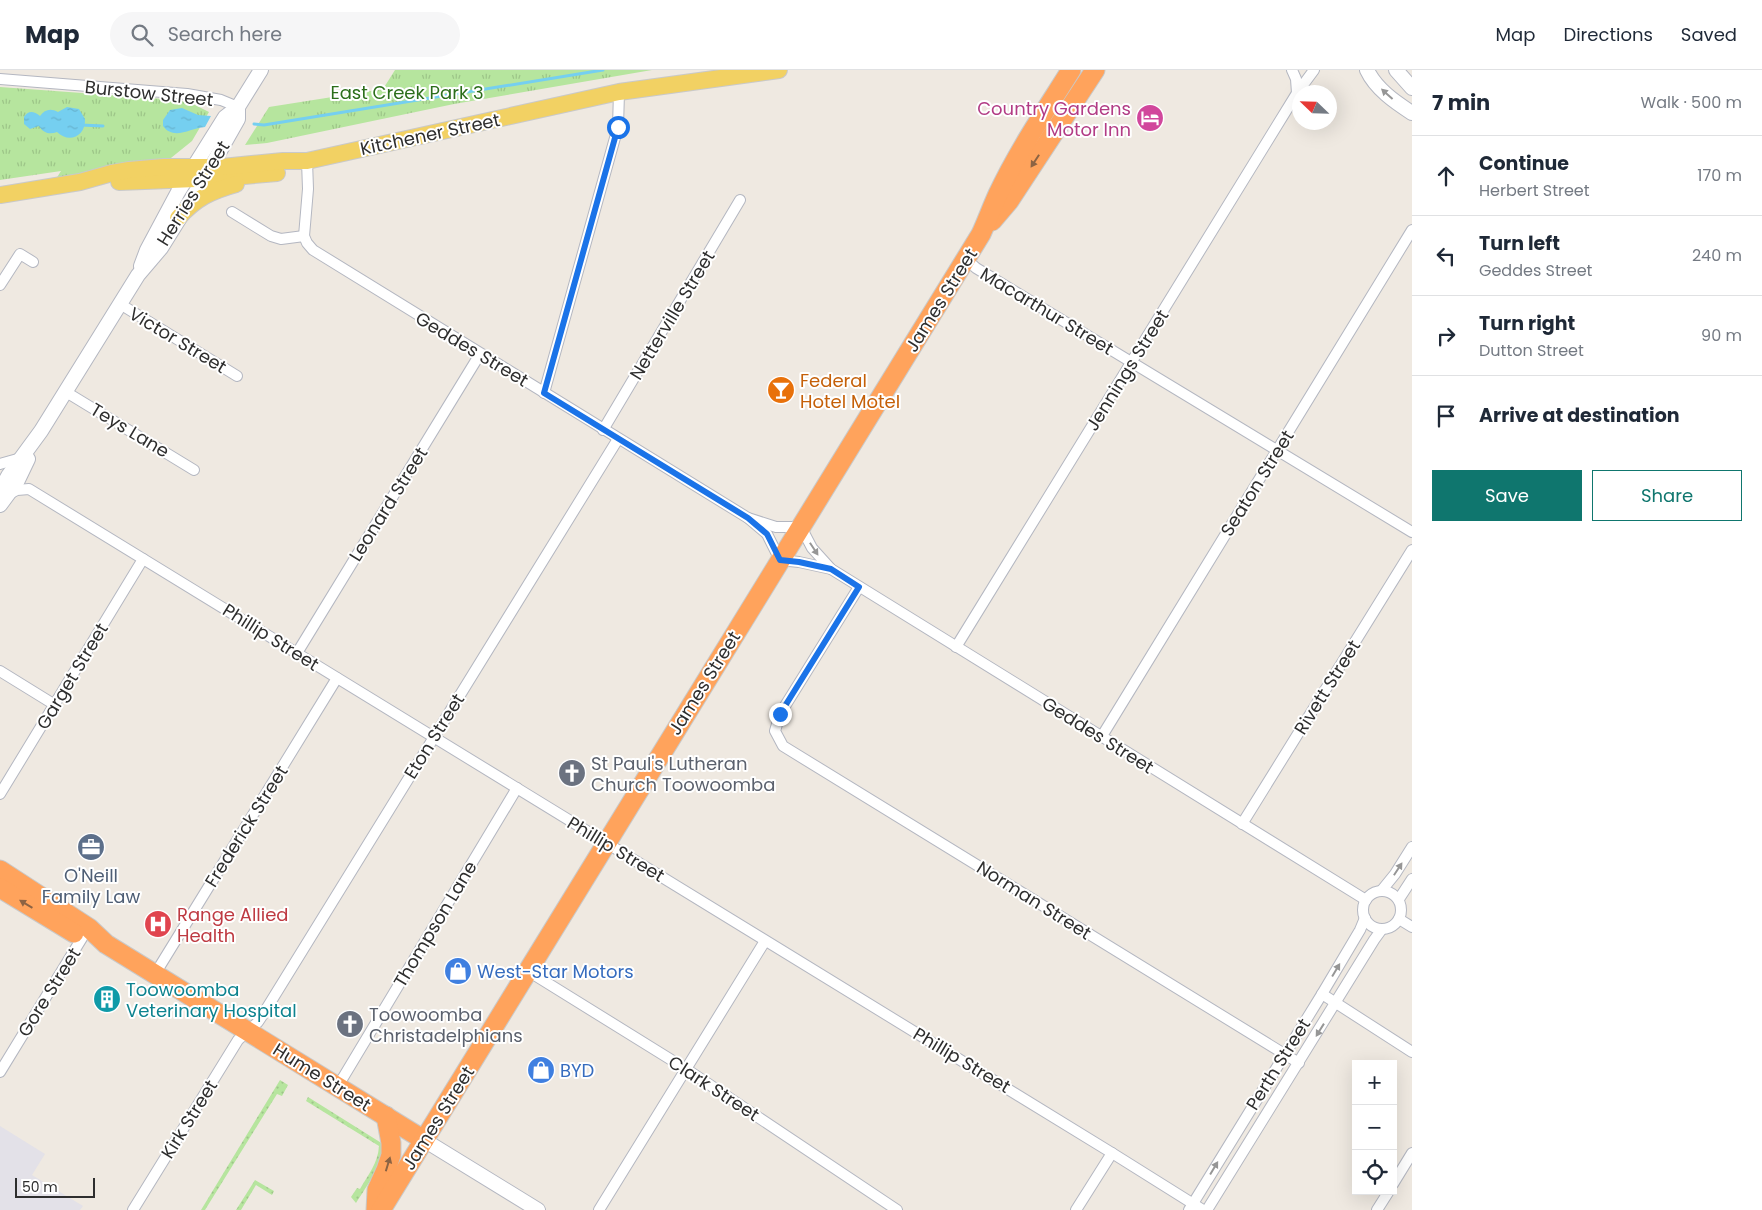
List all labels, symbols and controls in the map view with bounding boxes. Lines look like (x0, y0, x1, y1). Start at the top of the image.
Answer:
search box (110, 12, 460, 57)
text: Map (25, 18, 80, 51)
icon: search (128, 21, 156, 49)
text: Search here (168, 21, 282, 48)
text: Map (1496, 22, 1535, 47)
text: Directions (1563, 22, 1653, 47)
text: Saved (1681, 22, 1737, 47)
street label: Burstow Street (84, 74, 214, 112)
park label: East Creek Park 3 (330, 80, 484, 105)
north arrow (1292, 85, 1337, 130)
one-way arrow (1381, 88, 1393, 100)
text: 7 min (1432, 88, 1490, 117)
text: Walk · 500 m (1641, 91, 1742, 114)
place label: Country Gardens Motor Inn (977, 96, 1131, 142)
hotel icon: Country Gardens Motor Inn (1135, 103, 1165, 133)
street label: Kitchener Street (358, 107, 502, 161)
route start (607, 116, 630, 139)
street label: Herries Street (151, 136, 235, 250)
text: Continue (1479, 150, 1569, 177)
one-way arrow (1031, 155, 1040, 168)
icon: ahead (1432, 162, 1460, 190)
text: 170 m (1697, 164, 1742, 187)
text: Herbert Street (1479, 179, 1590, 202)
text: Turn left (1479, 230, 1560, 257)
icon: left (1432, 242, 1460, 270)
street label: James Street (899, 243, 983, 357)
text: 240 m (1692, 244, 1742, 267)
street label: Netterville Street (623, 246, 721, 384)
text: Geddes Street (1479, 259, 1592, 282)
street label: Macarthur Street (976, 261, 1118, 361)
street label: Victor Street (124, 301, 232, 379)
street label: Geddes Street (411, 305, 533, 393)
street label: Jennings Street (1080, 305, 1174, 435)
text: Turn right (1479, 310, 1575, 337)
icon: right (1432, 322, 1460, 350)
text: 90 m (1701, 324, 1742, 347)
text: Dutton Street (1479, 339, 1584, 362)
place label: Federal Hotel Motel (800, 368, 900, 414)
bar icon: Federal Hotel Motel (766, 375, 796, 405)
street label: Teys Lane (86, 397, 174, 463)
icon: arrive (1432, 402, 1460, 430)
text: Arrive at destination (1479, 402, 1680, 429)
street label: Seaton Street (1214, 425, 1300, 541)
street label: Leonard Street (343, 442, 433, 566)
button: Save (1432, 470, 1582, 521)
button: Share (1592, 470, 1742, 521)
one-way arrow (809, 543, 819, 556)
street label: Phillip Street (218, 597, 324, 677)
street label: Garget Street (30, 618, 114, 734)
street label: James Street (662, 626, 746, 740)
street label: Rivett Street (1288, 635, 1366, 739)
street label: Eton Street (398, 689, 470, 783)
street label: Geddes Street (1037, 691, 1159, 779)
route end (769, 703, 792, 726)
place label: St Paul's Lutheran Church Toowoomba (591, 751, 775, 797)
church icon: St Paul's Lutheran Church Toowoomba (557, 758, 587, 788)
street label: Frederick Street (199, 760, 293, 892)
street label: Phillip Street (563, 810, 669, 888)
office icon: O'Neill Family Law (76, 832, 106, 862)
street label: Norman Street (972, 855, 1096, 945)
street label: Thompson Lane (387, 856, 483, 992)
place label: O'Neill Family Law (42, 863, 140, 909)
one-way arrow (1393, 863, 1403, 876)
one-way arrow (20, 900, 33, 909)
place label: Range Allied Health (177, 902, 289, 948)
hospital icon: Range Allied Health (143, 909, 173, 939)
street label: Gore Street (12, 943, 86, 1041)
shop icon: West-Star Motors (443, 956, 473, 986)
place label: West-Star Motors (477, 959, 634, 984)
one-way arrow (1331, 964, 1340, 977)
place label: Toowoomba Veterinary Hospital (126, 977, 297, 1023)
building icon: Toowoomba Veterinary Hospital (92, 984, 122, 1014)
place label: Toowoomba Christadelphians (369, 1002, 523, 1048)
church icon: Toowoomba Christadelphians (335, 1009, 365, 1039)
street label: Perth Street (1240, 1013, 1316, 1115)
street label: Phillip Street (909, 1021, 1015, 1099)
one-way arrow (1315, 1023, 1324, 1036)
street label: Hume Street (268, 1037, 376, 1117)
street label: Clark Street (664, 1049, 764, 1127)
shop icon: BYD (526, 1055, 556, 1085)
place label: BYD (560, 1058, 594, 1083)
map controls (1352, 1060, 1397, 1195)
button: + (1352, 1060, 1397, 1105)
street label: James Street (396, 1061, 480, 1175)
street label: Kirk Street (155, 1075, 223, 1163)
button: − (1352, 1105, 1397, 1150)
button: locate (1352, 1150, 1397, 1195)
one-way arrow (384, 1156, 392, 1171)
one-way arrow (1210, 1162, 1219, 1175)
scale bar (15, 1175, 95, 1198)
text: 50 m (22, 1177, 58, 1197)

